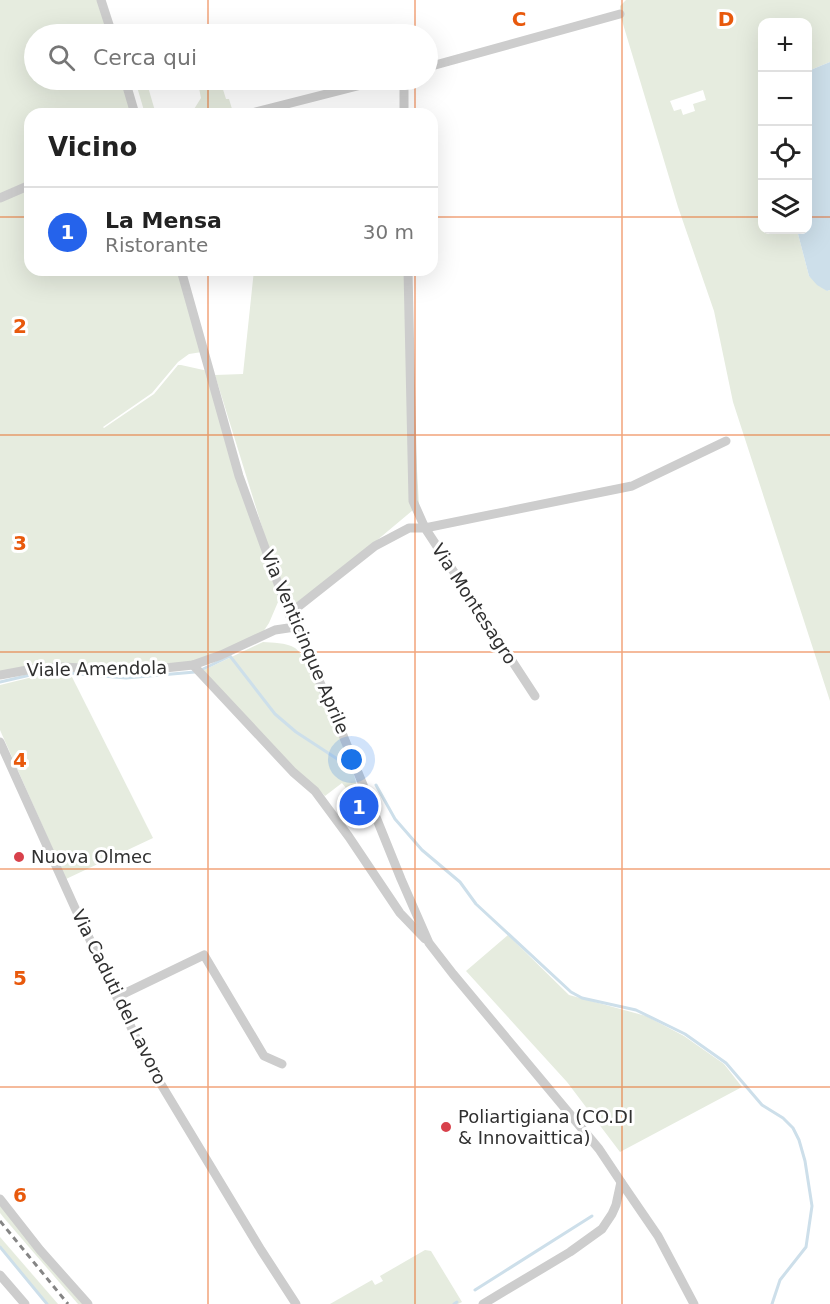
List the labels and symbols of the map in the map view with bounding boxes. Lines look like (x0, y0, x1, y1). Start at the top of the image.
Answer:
text: C (512, 7, 526, 31)
text: D (718, 7, 734, 31)
text: 2 (13, 314, 27, 338)
text: 3 (13, 531, 27, 555)
street label: Via Montesagro (428, 539, 521, 668)
street label: Via Venticinque Aprile (257, 547, 354, 737)
street label: Viale Amendola (27, 657, 167, 680)
your location (337, 745, 366, 774)
text: 4 (13, 748, 27, 772)
pin: 1 (340, 784, 378, 828)
place label: Nuova Olmec (31, 846, 152, 867)
marker: Nuova Olmec (12, 850, 26, 864)
street label: Via Caduti del Lavoro (68, 906, 171, 1088)
text: 5 (13, 966, 27, 990)
place label: Poliartigiana (CO.DI & Innovaittica) (458, 1106, 633, 1148)
marker: Poliartigiana (CO.DI & Innovaittica) (439, 1120, 453, 1134)
text: 6 (13, 1183, 27, 1207)

